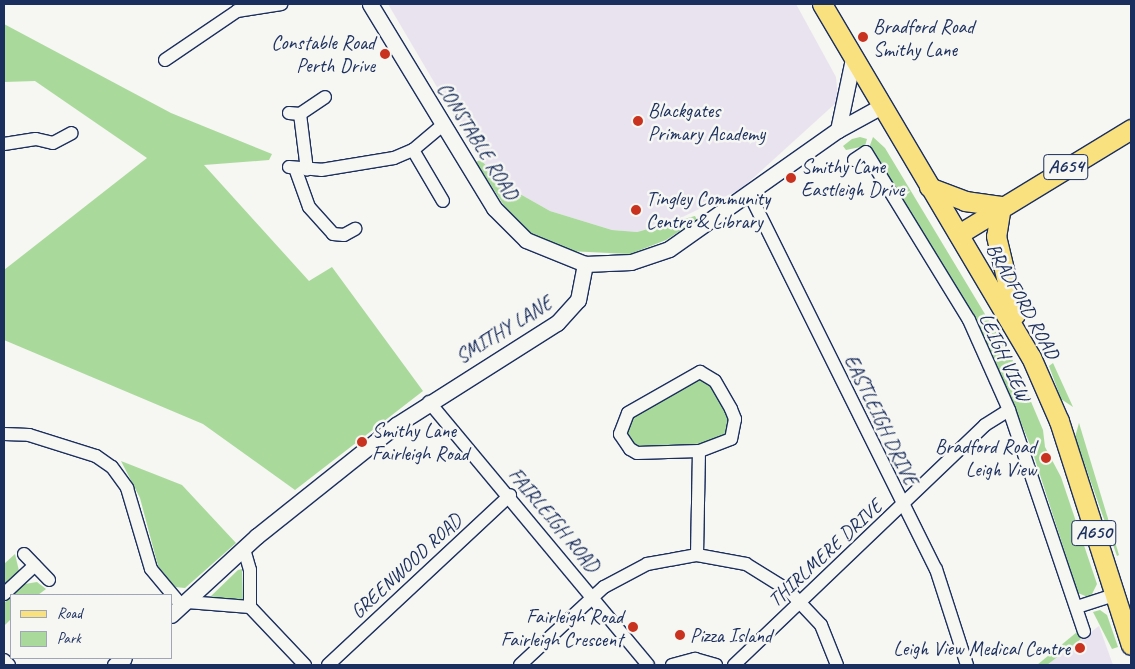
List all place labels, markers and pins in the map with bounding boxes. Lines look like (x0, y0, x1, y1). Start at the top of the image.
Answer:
place label: Bradford Road Smithy Lane (873, 14, 973, 61)
place label: Constable Road Perth Drive (271, 30, 375, 77)
marker: Bradford Road Smithy Lane (857, 31, 869, 43)
marker: Constable Road Perth Drive (379, 48, 391, 60)
place label: Blackgates Primary Academy (648, 98, 766, 145)
marker: Blackgates Primary Academy (632, 115, 644, 127)
place label: Smithy Lane Eastleigh Drive (801, 155, 904, 202)
marker: Smithy Lane Eastleigh Drive (785, 172, 797, 184)
place label: Tingley Community Centre & Library (646, 186, 770, 233)
marker: Tingley Community Centre & Library (630, 204, 642, 216)
place label: Smithy Lane Fairleigh Road (372, 419, 468, 466)
place label: Bradford Road Leigh View (936, 434, 1036, 481)
marker: Smithy Lane Fairleigh Road (356, 436, 368, 448)
marker: Bradford Road Leigh View (1040, 452, 1052, 464)
place label: Fairleigh Road Fairleigh Crescent (500, 604, 623, 651)
marker: Fairleigh Road Fairleigh Crescent (627, 621, 639, 633)
place label: Pizza Island (690, 623, 772, 647)
marker: Pizza Island (674, 629, 686, 641)
place label: Leigh View Medical Centre (894, 636, 1070, 660)
marker: Leigh View Medical Centre (1074, 642, 1086, 654)

